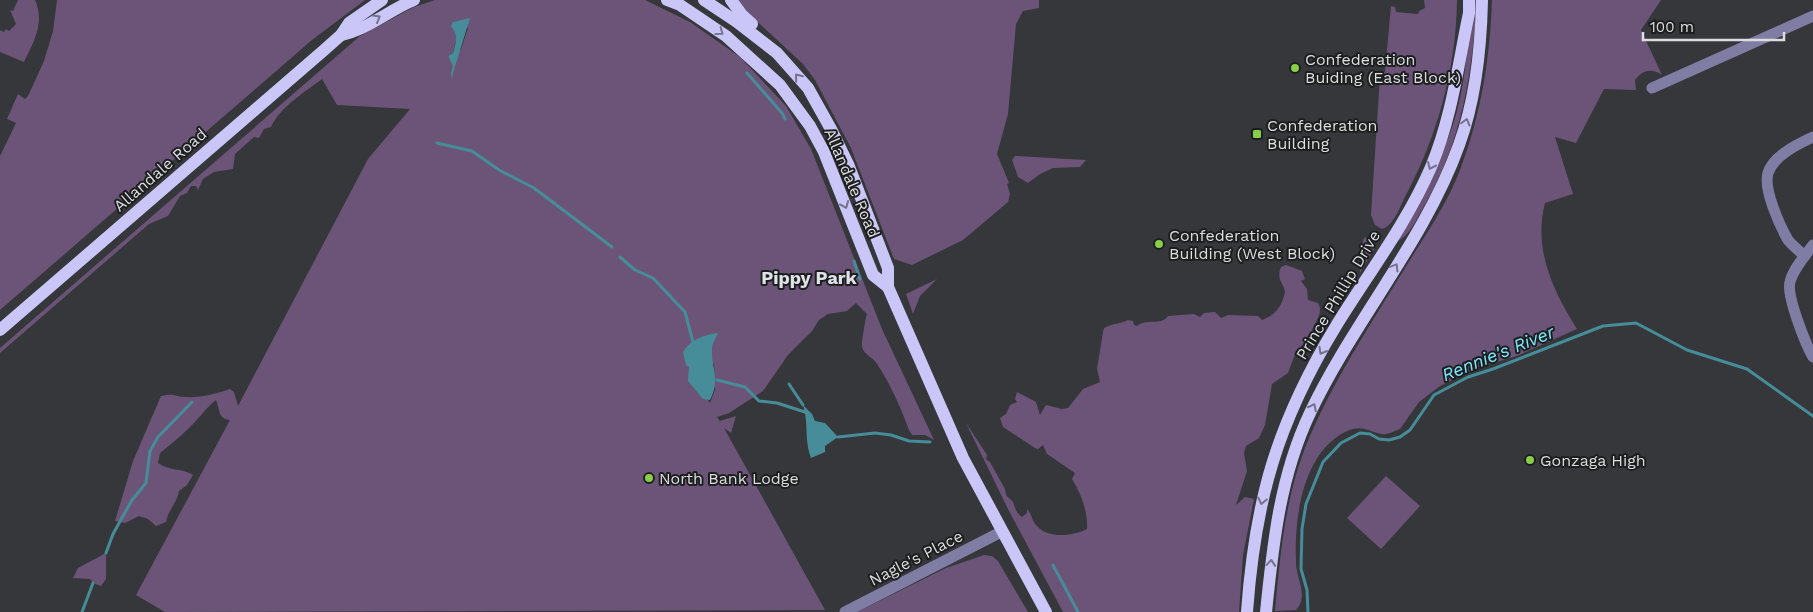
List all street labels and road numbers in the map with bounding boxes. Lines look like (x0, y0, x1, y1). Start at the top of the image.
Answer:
street label: Allandale Road (110, 124, 210, 216)
street label: Allandale Road (820, 125, 884, 241)
street label: Prince Phillip Drive (1292, 227, 1384, 363)
street label: Nagle's Place (866, 526, 966, 590)

